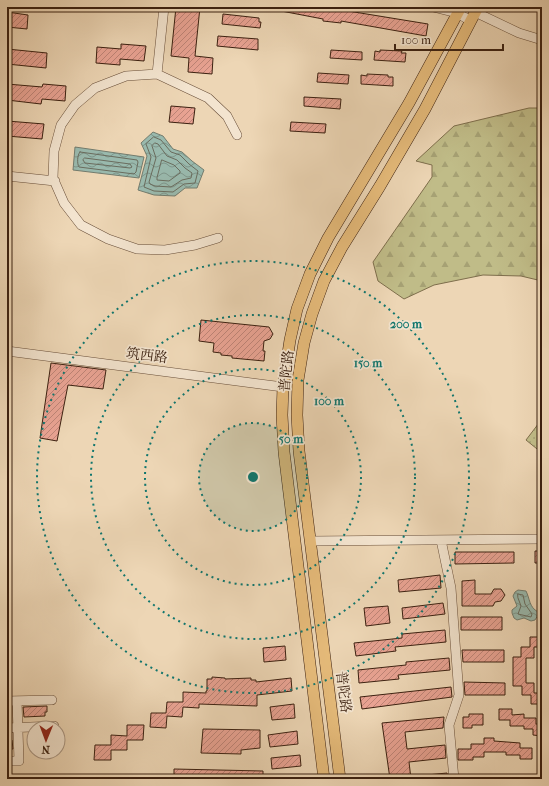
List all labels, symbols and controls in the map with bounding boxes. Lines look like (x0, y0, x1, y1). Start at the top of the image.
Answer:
scale bar (395, 26, 503, 52)
text: 100 m (401, 33, 431, 47)
text: 200 m (390, 317, 423, 331)
street label: 筑西路 (125, 345, 169, 366)
street label: 普陀路 (276, 349, 297, 393)
text: 150 m (354, 356, 383, 370)
text: 100 m (314, 394, 345, 408)
text: 50 m (279, 432, 304, 446)
centre of rings (246, 470, 260, 484)
street label: 普陀路 (333, 670, 354, 714)
north arrow (26, 720, 66, 760)
text: N (41, 743, 50, 756)

